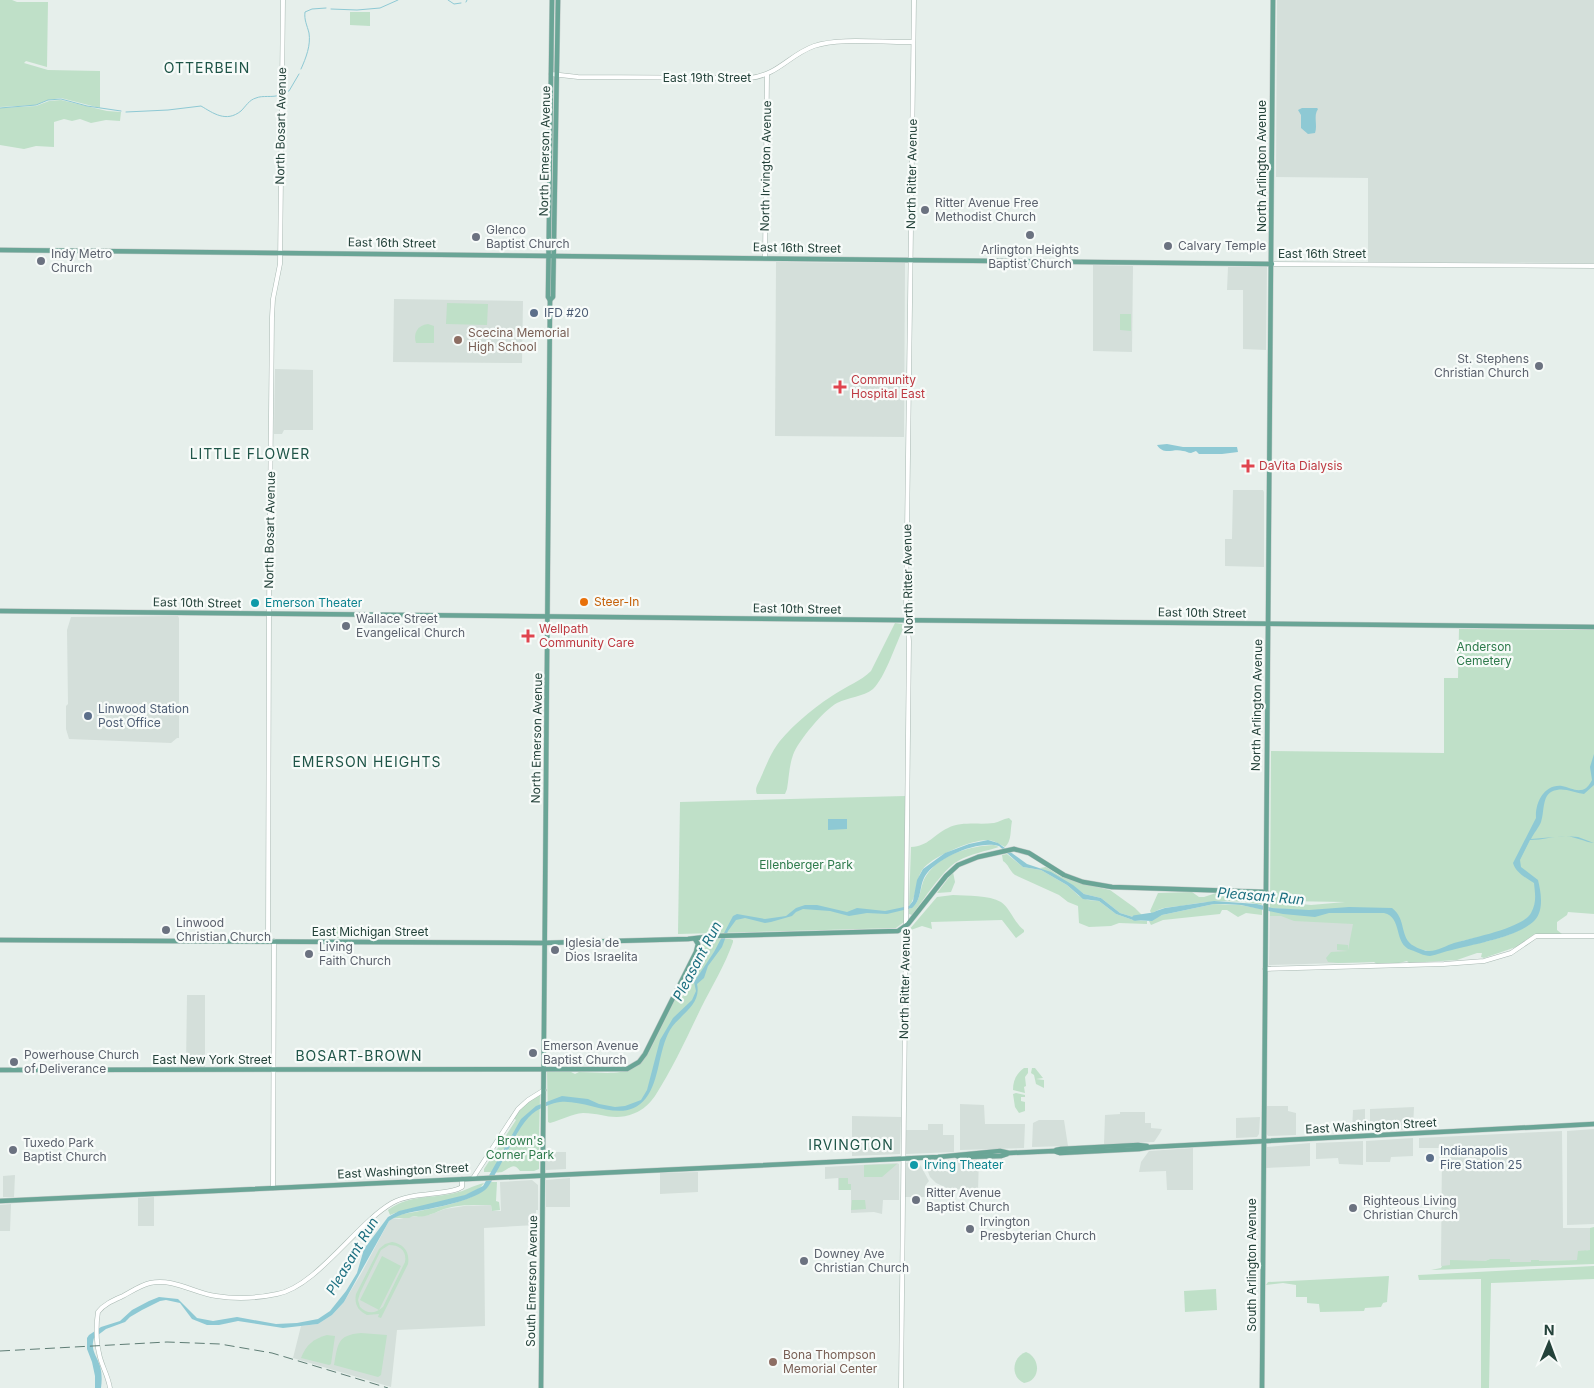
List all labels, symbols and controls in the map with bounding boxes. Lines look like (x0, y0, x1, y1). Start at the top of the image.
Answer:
district label: OTTERBEIN (164, 59, 250, 76)
street label: North Bosart Avenue (272, 67, 289, 185)
street label: East 19th Street (663, 70, 751, 85)
street label: North Emerson Avenue (536, 86, 553, 216)
street label: North Irvington Avenue (757, 100, 774, 232)
street label: North Arlington Avenue (1254, 100, 1269, 232)
street label: North Ritter Avenue (903, 119, 920, 229)
place label: Ritter Avenue Free Methodist Church (935, 195, 1039, 224)
marker: Ritter Avenue Free Methodist Church (919, 204, 931, 216)
place label: Glenco Baptist Church (486, 222, 570, 251)
marker: Arlington Heights Baptist Church (1024, 229, 1036, 241)
marker: Glenco Baptist Church (470, 231, 482, 243)
street label: East 16th Street (348, 234, 436, 251)
place label: Calvary Temple (1178, 238, 1266, 253)
street label: East 16th Street (753, 239, 841, 256)
marker: Calvary Temple (1162, 240, 1174, 252)
place label: Arlington Heights Baptist Church (981, 242, 1079, 271)
place label: Indy Metro Church (51, 246, 112, 275)
street label: East 16th Street (1278, 246, 1366, 261)
marker: Indy Metro Church (35, 255, 47, 267)
place label: IFD #20 (544, 305, 589, 320)
marker: IFD #20 (528, 307, 540, 319)
place label: Scecina Memorial High School (468, 325, 569, 354)
marker: Scecina Memorial High School (452, 334, 464, 346)
place label: St. Stephens Christian Church (1434, 351, 1529, 380)
marker: St. Stephens Christian Church (1533, 360, 1545, 372)
place label: Community Hospital East (851, 372, 925, 401)
marker: Community Hospital East (833, 380, 847, 394)
district label: LITTLE FLOWER (190, 445, 310, 462)
place label: DaVita Dialysis (1259, 458, 1343, 473)
marker: DaVita Dialysis (1241, 459, 1255, 473)
street label: North Bosart Avenue (261, 471, 278, 589)
street label: North Ritter Avenue (899, 524, 916, 634)
street label: East 10th Street (153, 594, 241, 611)
place label: Steer-In (594, 594, 639, 609)
place label: Emerson Theater (265, 595, 363, 610)
marker: Steer-In (578, 596, 590, 608)
marker: Emerson Theater (249, 597, 261, 609)
street label: East 10th Street (753, 600, 841, 617)
street label: East 10th Street (1158, 604, 1246, 621)
place label: Wallace Street Evangelical Church (356, 611, 465, 640)
marker: Wallace Street Evangelical Church (340, 620, 352, 632)
place label: Wellpath Community Care (539, 621, 634, 650)
marker: Wellpath Community Care (521, 629, 535, 643)
street label: North Arlington Avenue (1248, 639, 1265, 771)
park label: Anderson Cemetery (1456, 639, 1512, 668)
street label: North Emerson Avenue (528, 673, 545, 803)
place label: Linwood Station Post Office (98, 701, 189, 730)
marker: Linwood Station Post Office (82, 710, 94, 722)
district label: EMERSON HEIGHTS (292, 753, 442, 770)
park label: Ellenberger Park (759, 857, 853, 872)
water label: Pleasant Run (1217, 883, 1305, 908)
place label: Linwood Christian Church (176, 915, 271, 944)
water label: Pleasant Run (669, 918, 725, 1003)
marker: Linwood Christian Church (160, 924, 172, 936)
street label: East Michigan Street (312, 924, 428, 939)
street label: North Ritter Avenue (896, 929, 913, 1039)
place label: Iglesia de Dios Israelita (565, 935, 638, 964)
place label: Living Faith Church (319, 939, 391, 968)
marker: Iglesia de Dios Israelita (549, 944, 561, 956)
marker: Living Faith Church (303, 948, 315, 960)
place label: Emerson Avenue Baptist Church (543, 1038, 638, 1067)
place label: Powerhouse Church of Deliverance (24, 1047, 139, 1076)
district label: BOSART-BROWN (295, 1047, 423, 1064)
marker: Emerson Avenue Baptist Church (527, 1047, 539, 1059)
street label: East New York Street (152, 1052, 272, 1067)
marker: Powerhouse Church of Deliverance (8, 1056, 20, 1068)
street label: East Washington Street (1305, 1115, 1437, 1136)
park label: Brown's Corner Park (486, 1133, 555, 1162)
place label: Tuxedo Park Baptist Church (23, 1135, 107, 1164)
district label: IRVINGTON (808, 1136, 894, 1153)
place label: Indianapolis Fire Station 25 (1440, 1143, 1522, 1172)
marker: Tuxedo Park Baptist Church (7, 1144, 19, 1156)
marker: Indianapolis Fire Station 25 (1424, 1152, 1436, 1164)
place label: Irving Theater (924, 1157, 1004, 1172)
marker: Irving Theater (908, 1159, 920, 1171)
street label: East Washington Street (337, 1160, 469, 1181)
place label: Ritter Avenue Baptist Church (926, 1185, 1010, 1214)
place label: Righteous Living Christian Church (1363, 1193, 1458, 1222)
marker: Ritter Avenue Baptist Church (910, 1194, 922, 1206)
street label: South Arlington Avenue (1244, 1198, 1259, 1332)
marker: Righteous Living Christian Church (1347, 1202, 1359, 1214)
water label: Pleasant Run (322, 1214, 381, 1298)
place label: Irvington Presbyterian Church (980, 1214, 1096, 1243)
street label: South Emerson Avenue (523, 1215, 540, 1347)
marker: Irvington Presbyterian Church (964, 1223, 976, 1235)
place label: Downey Ave Christian Church (814, 1246, 909, 1275)
marker: Downey Ave Christian Church (798, 1255, 810, 1267)
north arrow (1524, 1318, 1574, 1368)
text: N (1544, 1321, 1555, 1338)
place label: Bona Thompson Memorial Center (783, 1347, 878, 1376)
marker: Bona Thompson Memorial Center (767, 1356, 779, 1368)

